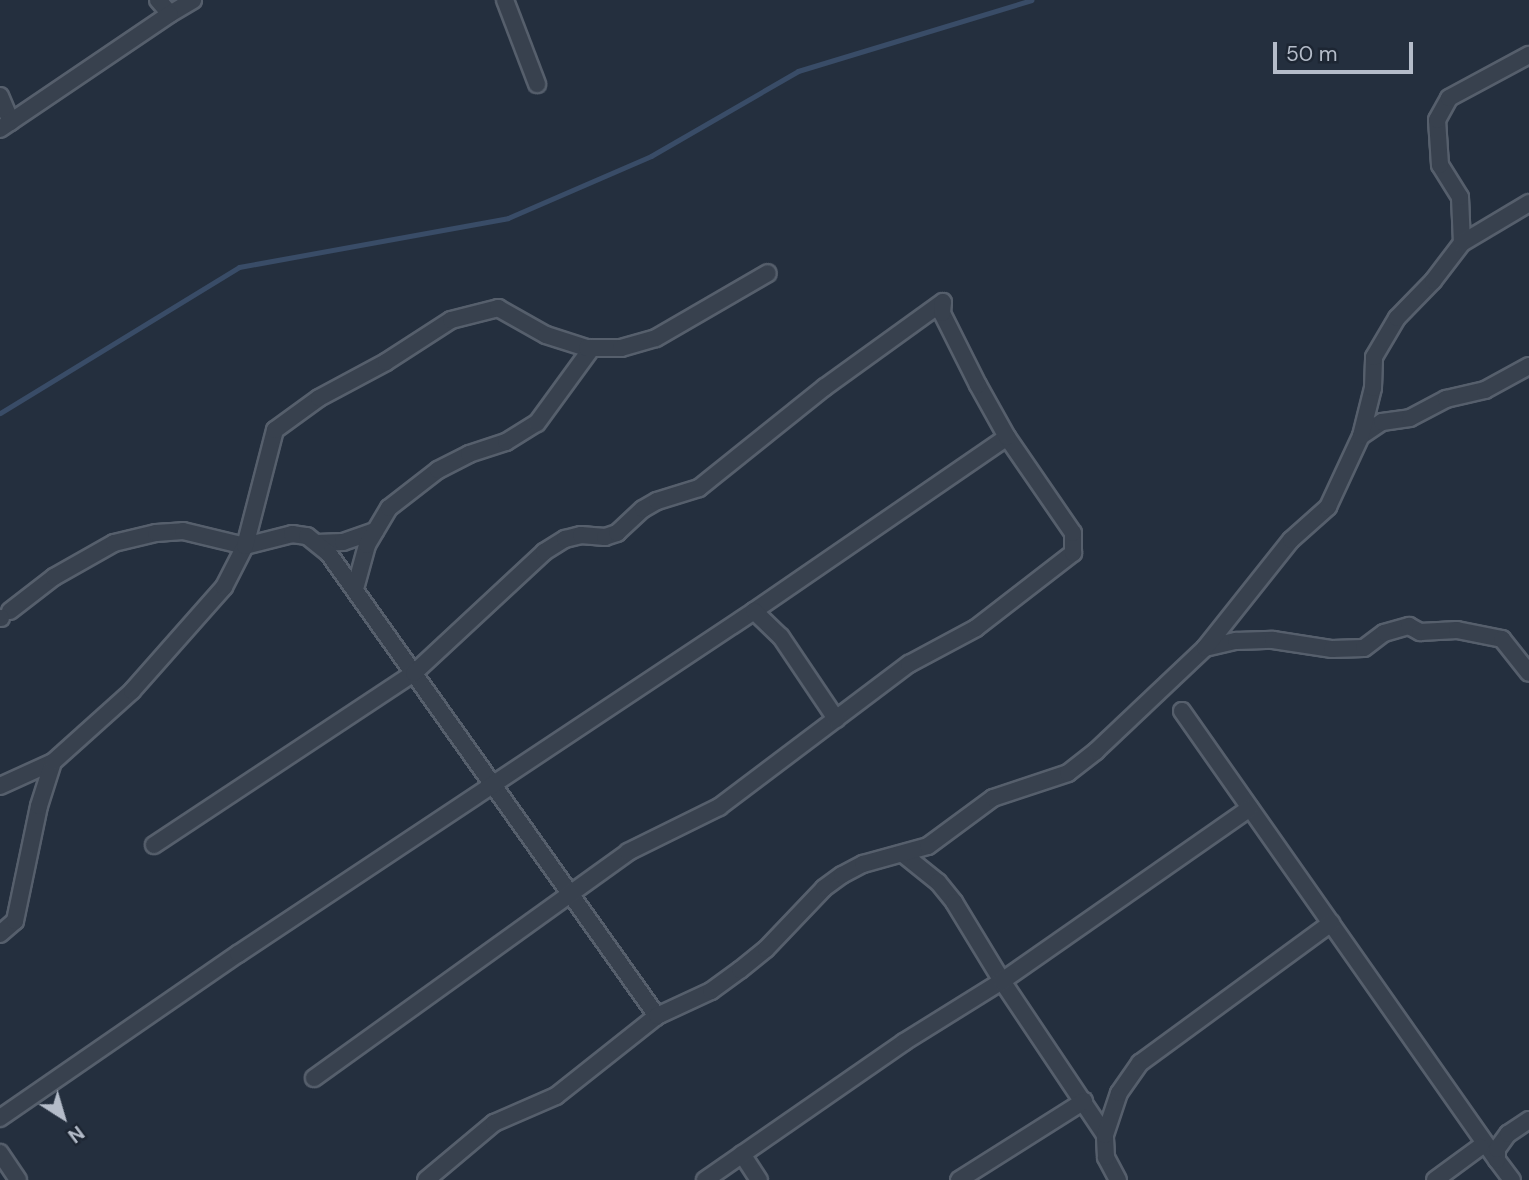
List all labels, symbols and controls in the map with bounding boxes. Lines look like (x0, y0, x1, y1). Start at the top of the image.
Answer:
scale bar (1277, 28, 1417, 72)
text: 50 m (1286, 40, 1337, 68)
north arrow (28, 1082, 98, 1152)
text: N (63, 1120, 89, 1148)

